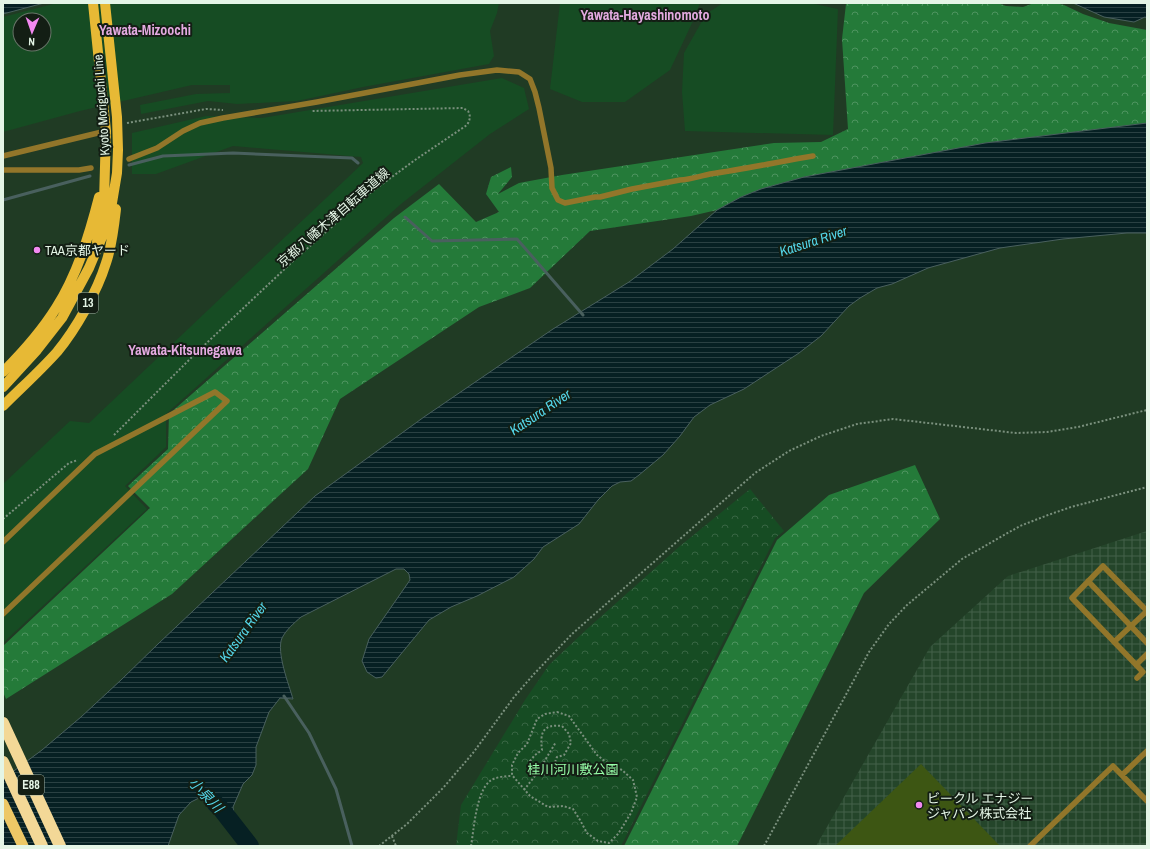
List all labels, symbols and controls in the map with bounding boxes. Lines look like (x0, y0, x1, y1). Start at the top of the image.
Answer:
district label: Yawata-Hayashinomoto (581, 6, 709, 24)
north arrow (12, 12, 52, 52)
district label: Yawata-Mizoochi (99, 21, 191, 39)
text: N (28, 35, 35, 49)
street label: Kyoto Moriguchi Line (89, 54, 114, 156)
street label: 京都八幡木津自転車道線 (274, 164, 393, 271)
water label: Katsura River (777, 221, 850, 260)
place label: TAA京都ヤード (45, 242, 130, 259)
marker: TAA京都ヤード (32, 245, 42, 255)
road number: 13 (78, 293, 98, 313)
district label: Yawata-Kitsunegawa (128, 341, 242, 359)
water label: Katsura River (506, 384, 575, 439)
water label: Katsura River (215, 597, 272, 666)
park label: 桂川河川敷公園 (527, 761, 619, 778)
water label: 小泉川 (185, 774, 228, 818)
road number: E88 (18, 775, 44, 795)
place label: ビークル エナジー ジャパン株式会社 (927, 790, 1034, 822)
marker: ビークル エナジー ジャパン株式会社 (914, 800, 924, 810)

